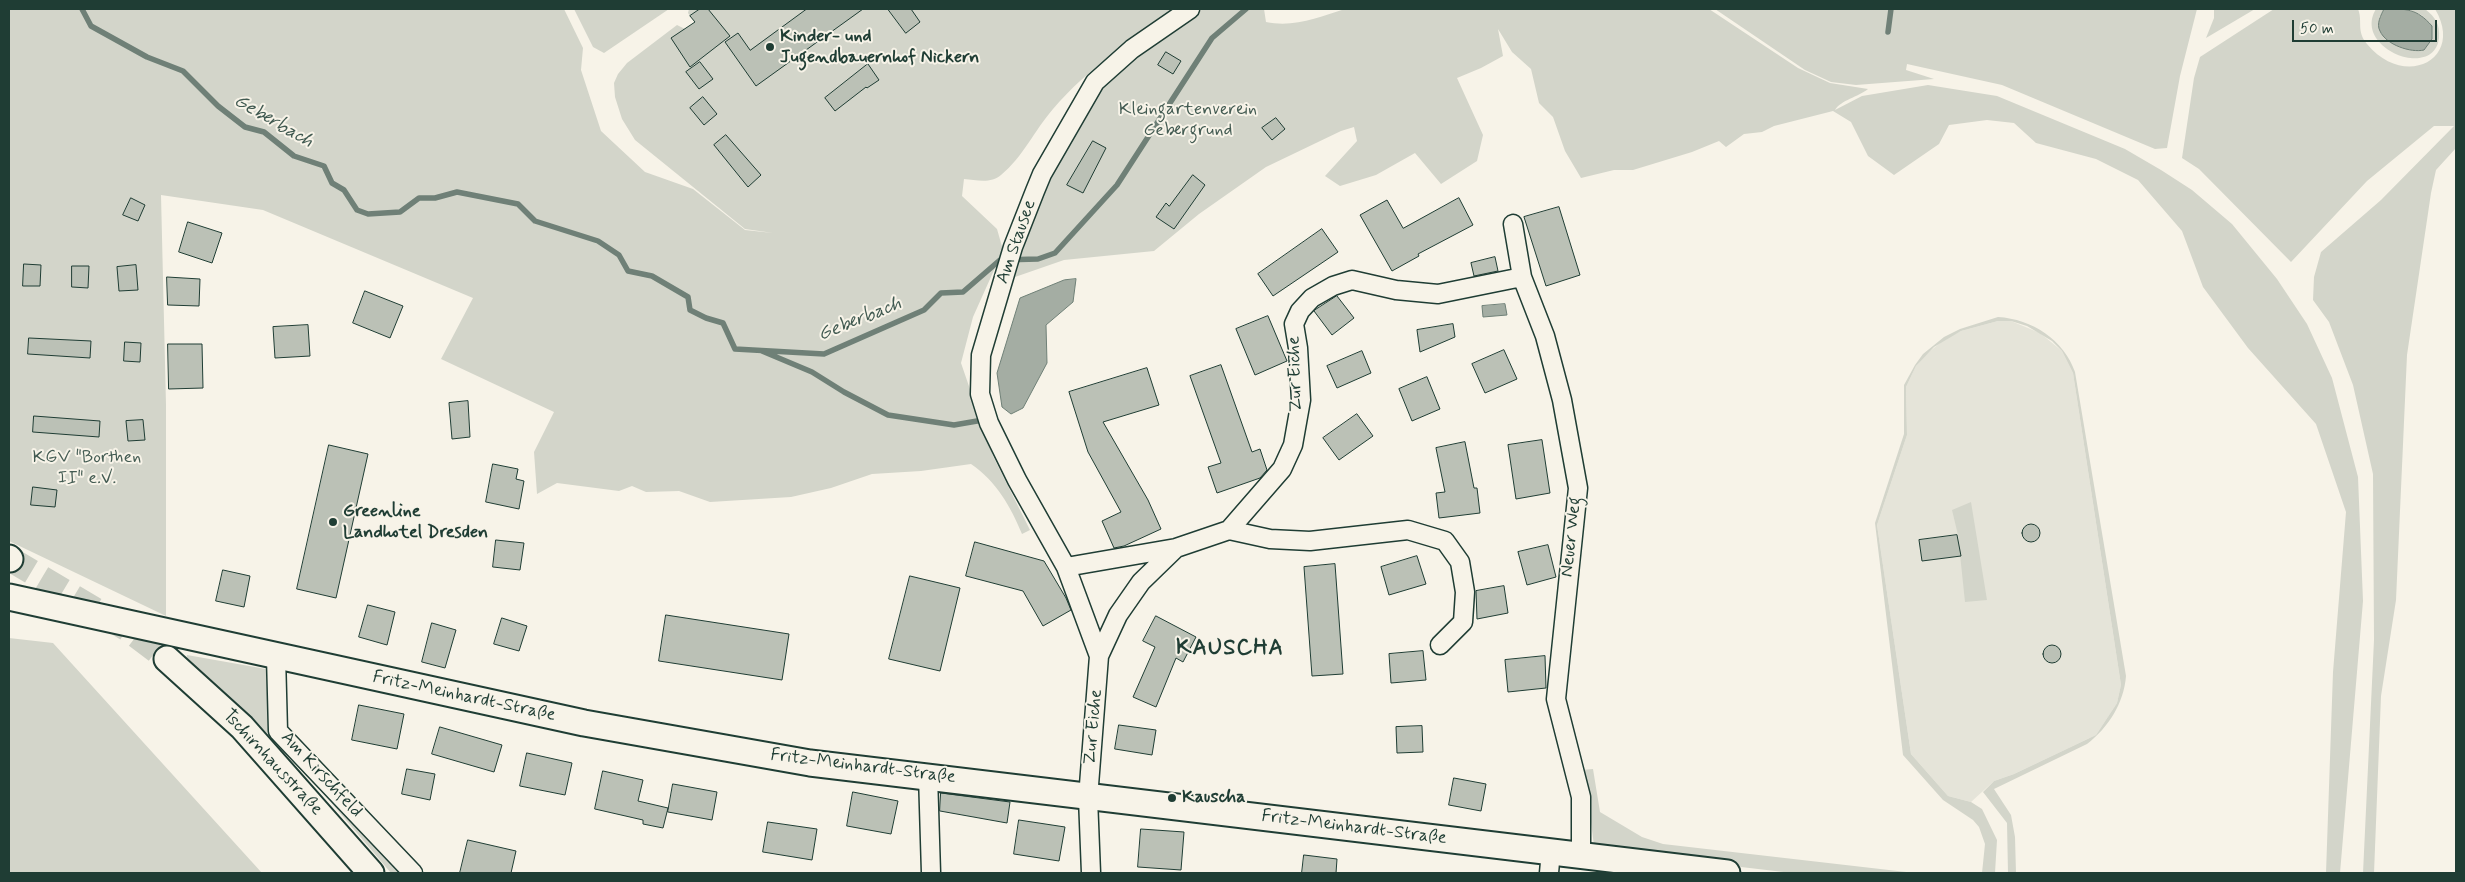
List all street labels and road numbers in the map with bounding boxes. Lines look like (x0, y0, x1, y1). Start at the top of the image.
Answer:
street label: Am Stausee (993, 197, 1041, 287)
street label: Zur Eiche (1284, 336, 1308, 412)
street label: Neuer Weg (1557, 496, 1587, 578)
street label: Fritz-Meinhardt-Straße (370, 667, 558, 727)
street label: Zur Eiche (1080, 688, 1108, 766)
street label: Tschirnhausstraße (217, 705, 327, 821)
street label: Am Kirschfeld (276, 727, 366, 823)
street label: Fritz-Meinhardt-Straße (769, 745, 957, 789)
street label: Fritz-Meinhardt-Straße (1260, 806, 1448, 850)

